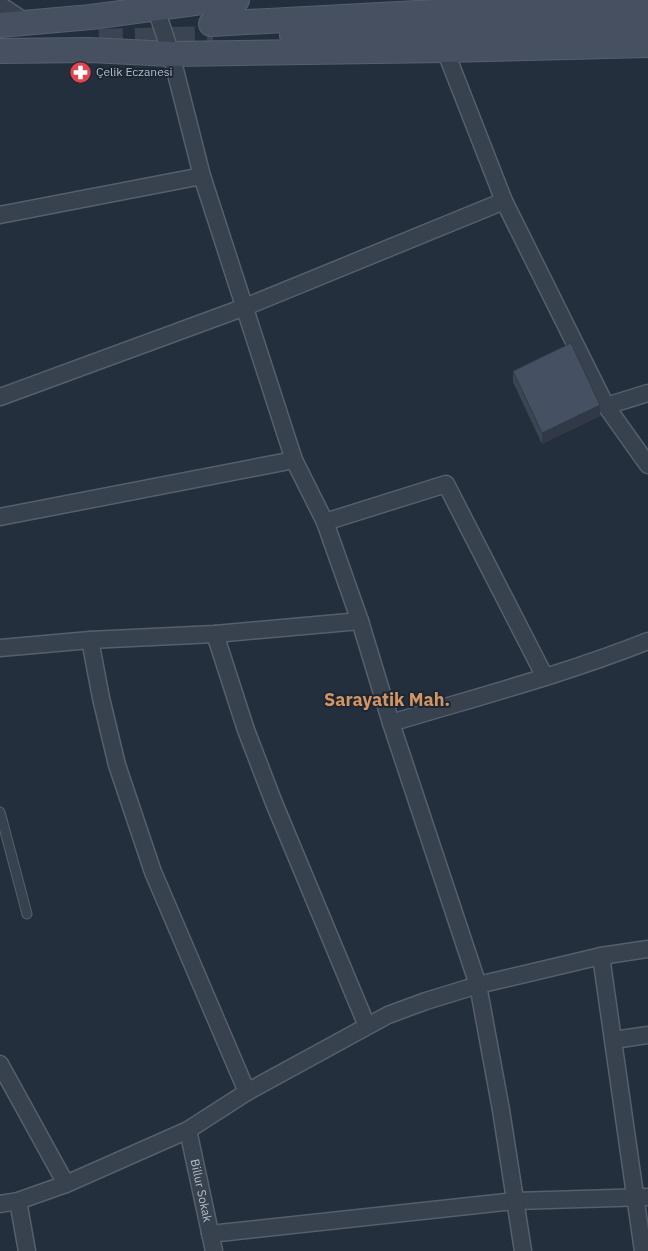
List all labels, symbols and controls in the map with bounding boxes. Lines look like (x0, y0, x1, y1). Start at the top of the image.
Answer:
pharmacy icon: Çelik Eczanesi (68, 60, 92, 84)
place label: Çelik Eczanesi (96, 64, 173, 79)
district label: Sarayatik Mah. (324, 688, 450, 711)
street label: Billur Sokak (187, 1158, 216, 1224)

